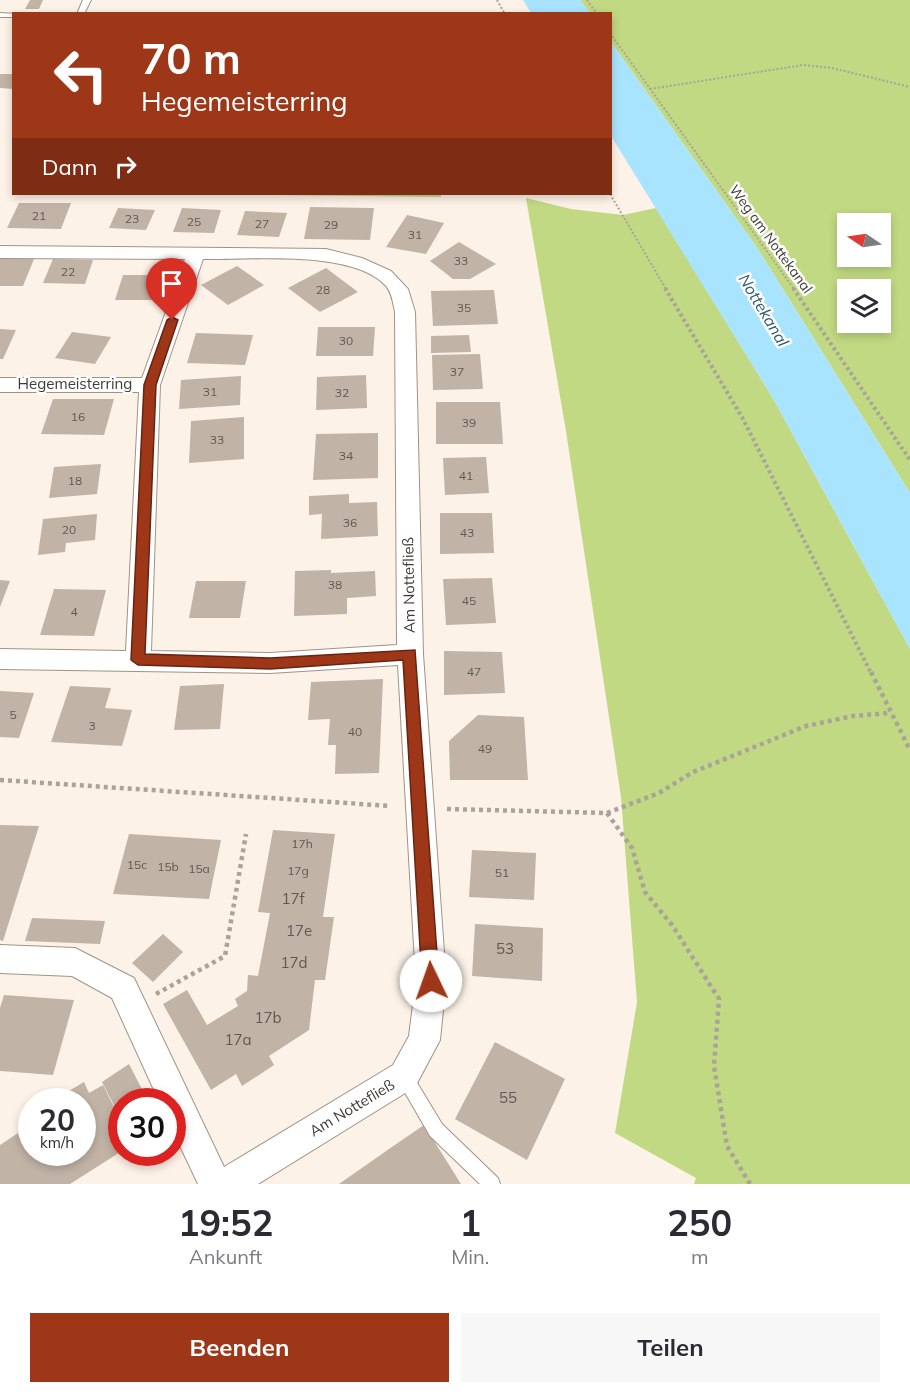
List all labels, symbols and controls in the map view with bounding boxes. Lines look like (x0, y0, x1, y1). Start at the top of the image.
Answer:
text: 70 m (141, 32, 241, 85)
icon: left (42, 36, 120, 114)
text: Hegemeisterring (141, 84, 348, 118)
icon: right (109, 150, 142, 183)
text: Dann (42, 153, 97, 181)
street label: Weg am Nottekanal (726, 181, 816, 297)
house number: 21 (32, 208, 46, 223)
house number: 23 (125, 211, 139, 226)
north arrow (837, 213, 891, 267)
map controls (837, 213, 891, 333)
house number: 25 (187, 214, 201, 229)
house number: 27 (255, 216, 269, 231)
house number: 29 (324, 217, 338, 232)
house number: 31 (408, 227, 422, 242)
house number: 33 (454, 253, 468, 268)
pin (146, 258, 197, 320)
house number: 22 (61, 264, 75, 279)
icon: arrive (155, 267, 188, 300)
water label: Nottekanal (735, 270, 794, 350)
button: layers (837, 279, 891, 333)
house number: 28 (316, 282, 330, 297)
house number: 35 (457, 300, 471, 315)
house number: 30 (339, 333, 353, 348)
house number: 37 (450, 364, 464, 379)
street label: Hegemeisterring (18, 374, 132, 393)
house number: 31 (203, 384, 217, 399)
house number: 32 (335, 385, 349, 400)
house number: 16 (71, 409, 85, 424)
house number: 39 (462, 415, 476, 430)
house number: 33 (210, 432, 224, 447)
house number: 34 (339, 448, 353, 463)
house number: 41 (459, 468, 473, 483)
house number: 18 (68, 473, 82, 488)
house number: 36 (343, 515, 357, 530)
house number: 20 (62, 522, 76, 537)
house number: 43 (460, 525, 474, 540)
street label: Am Nottefließ (398, 536, 419, 633)
house number: 38 (328, 577, 342, 592)
house number: 45 (462, 593, 476, 608)
house number: 4 (70, 604, 78, 619)
house number: 47 (467, 664, 481, 679)
house number: 5 (9, 707, 17, 722)
house number: 3 (88, 718, 96, 733)
house number: 40 (348, 724, 362, 739)
house number: 49 (478, 741, 492, 756)
house number: 17h (291, 836, 313, 851)
house number: 15c (127, 857, 147, 872)
house number: 15b (157, 859, 179, 874)
house number: 15a (188, 861, 210, 876)
house number: 17g (287, 863, 309, 878)
house number: 51 (495, 865, 509, 880)
house number: 17f (281, 889, 305, 908)
house number: 17e (286, 921, 312, 940)
house number: 53 (496, 939, 514, 958)
position arrow (399, 949, 463, 1013)
house number: 17d (280, 953, 308, 972)
house number: 17b (254, 1008, 282, 1027)
house number: 17a (224, 1030, 252, 1049)
street label: Am Nottefließ (306, 1074, 398, 1140)
speed limit sign: 30 (108, 1088, 186, 1166)
house number: 55 (499, 1088, 517, 1107)
text: 20 (39, 1101, 75, 1139)
text: km/h (40, 1133, 74, 1152)
text: 19:52 (178, 1200, 273, 1245)
text: 1 (459, 1200, 481, 1245)
text: 250 (667, 1200, 732, 1245)
text: Ankunft (189, 1244, 262, 1269)
text: Min. (451, 1244, 489, 1269)
text: m (691, 1244, 708, 1269)
button: Beenden (30, 1313, 449, 1382)
button: Teilen (461, 1313, 880, 1382)

